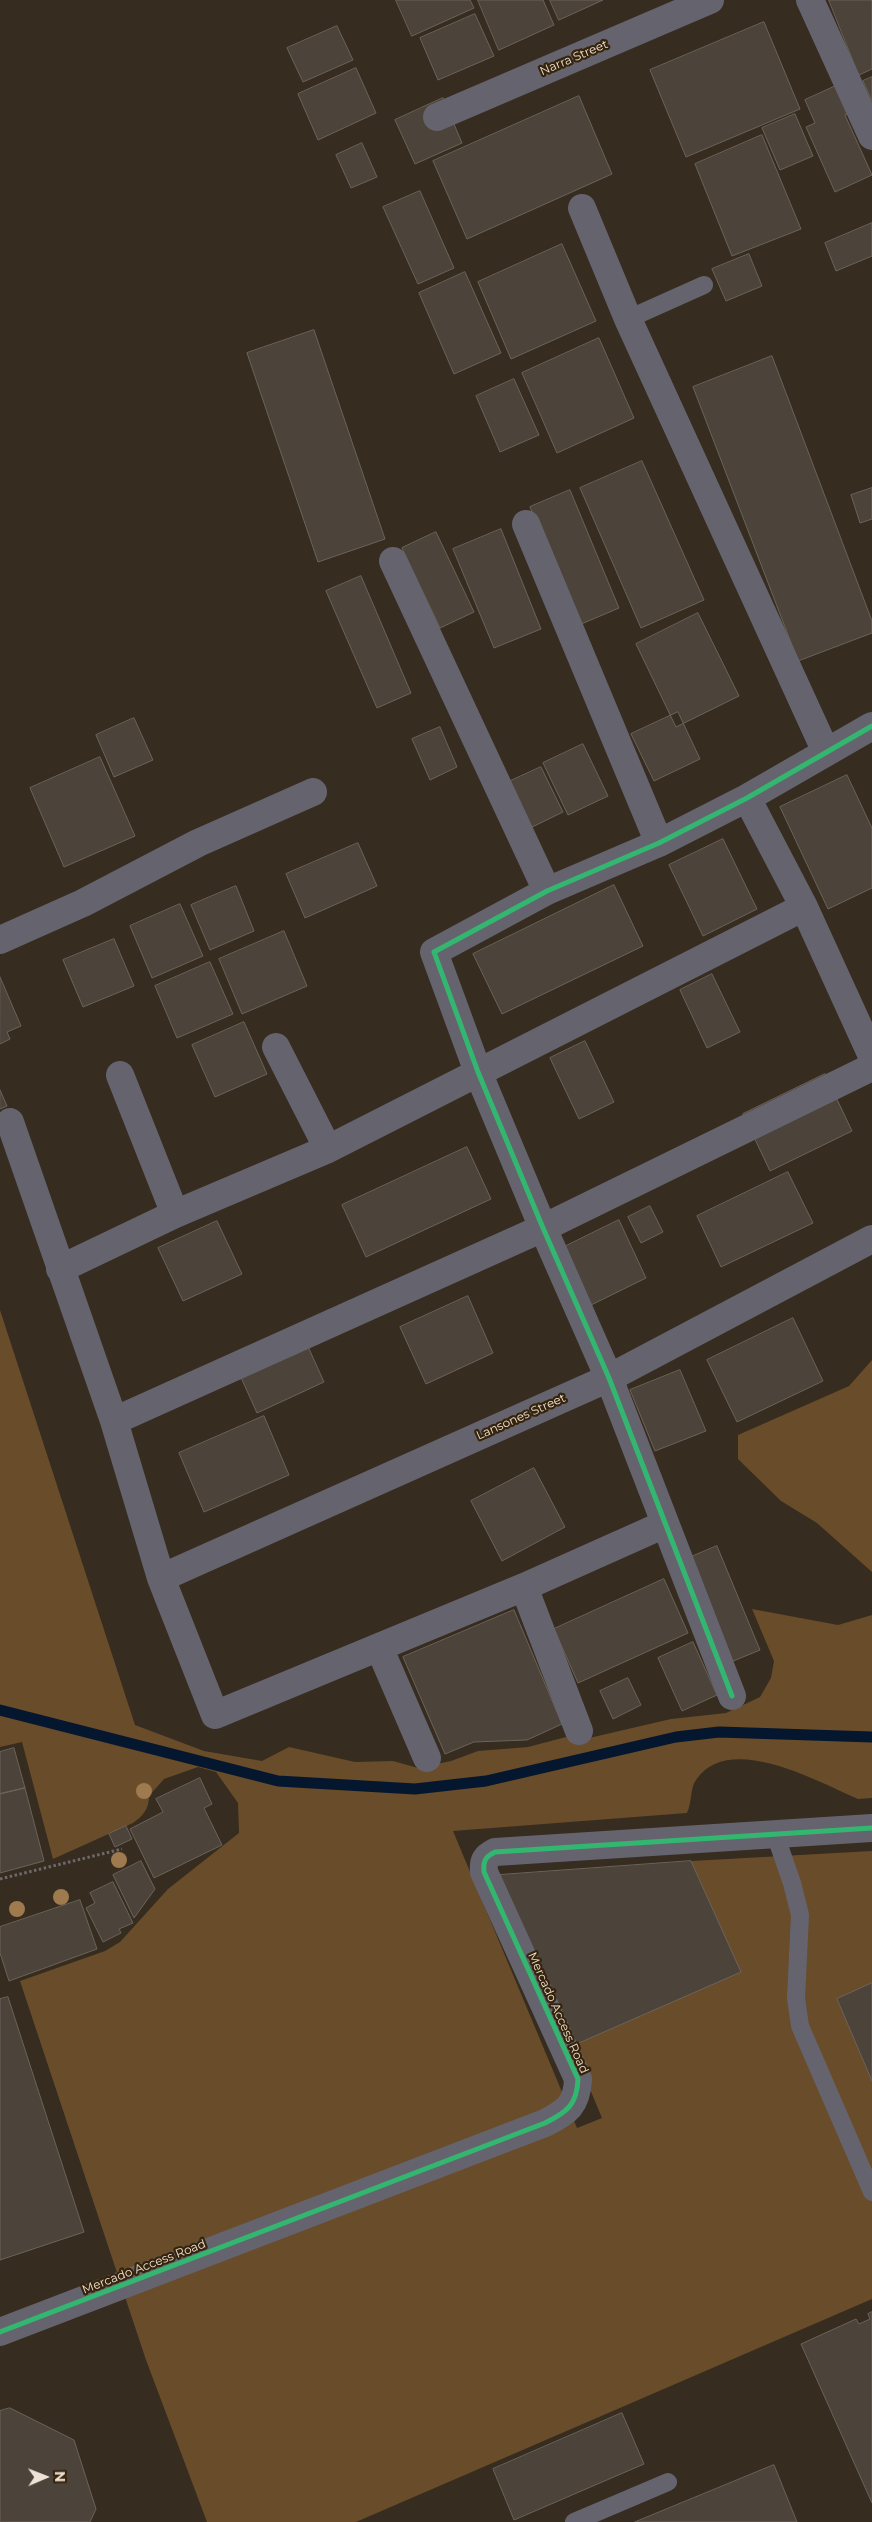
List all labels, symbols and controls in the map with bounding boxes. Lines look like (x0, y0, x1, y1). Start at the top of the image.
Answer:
street label: Narra Street (538, 37, 610, 79)
street label: Lansones Street (474, 1391, 568, 1443)
street label: Mercado Access Road (525, 1950, 591, 2076)
street label: Mercado Access Road (80, 2237, 208, 2297)
north arrow (20, 2452, 70, 2502)
text: N (51, 2471, 69, 2483)

